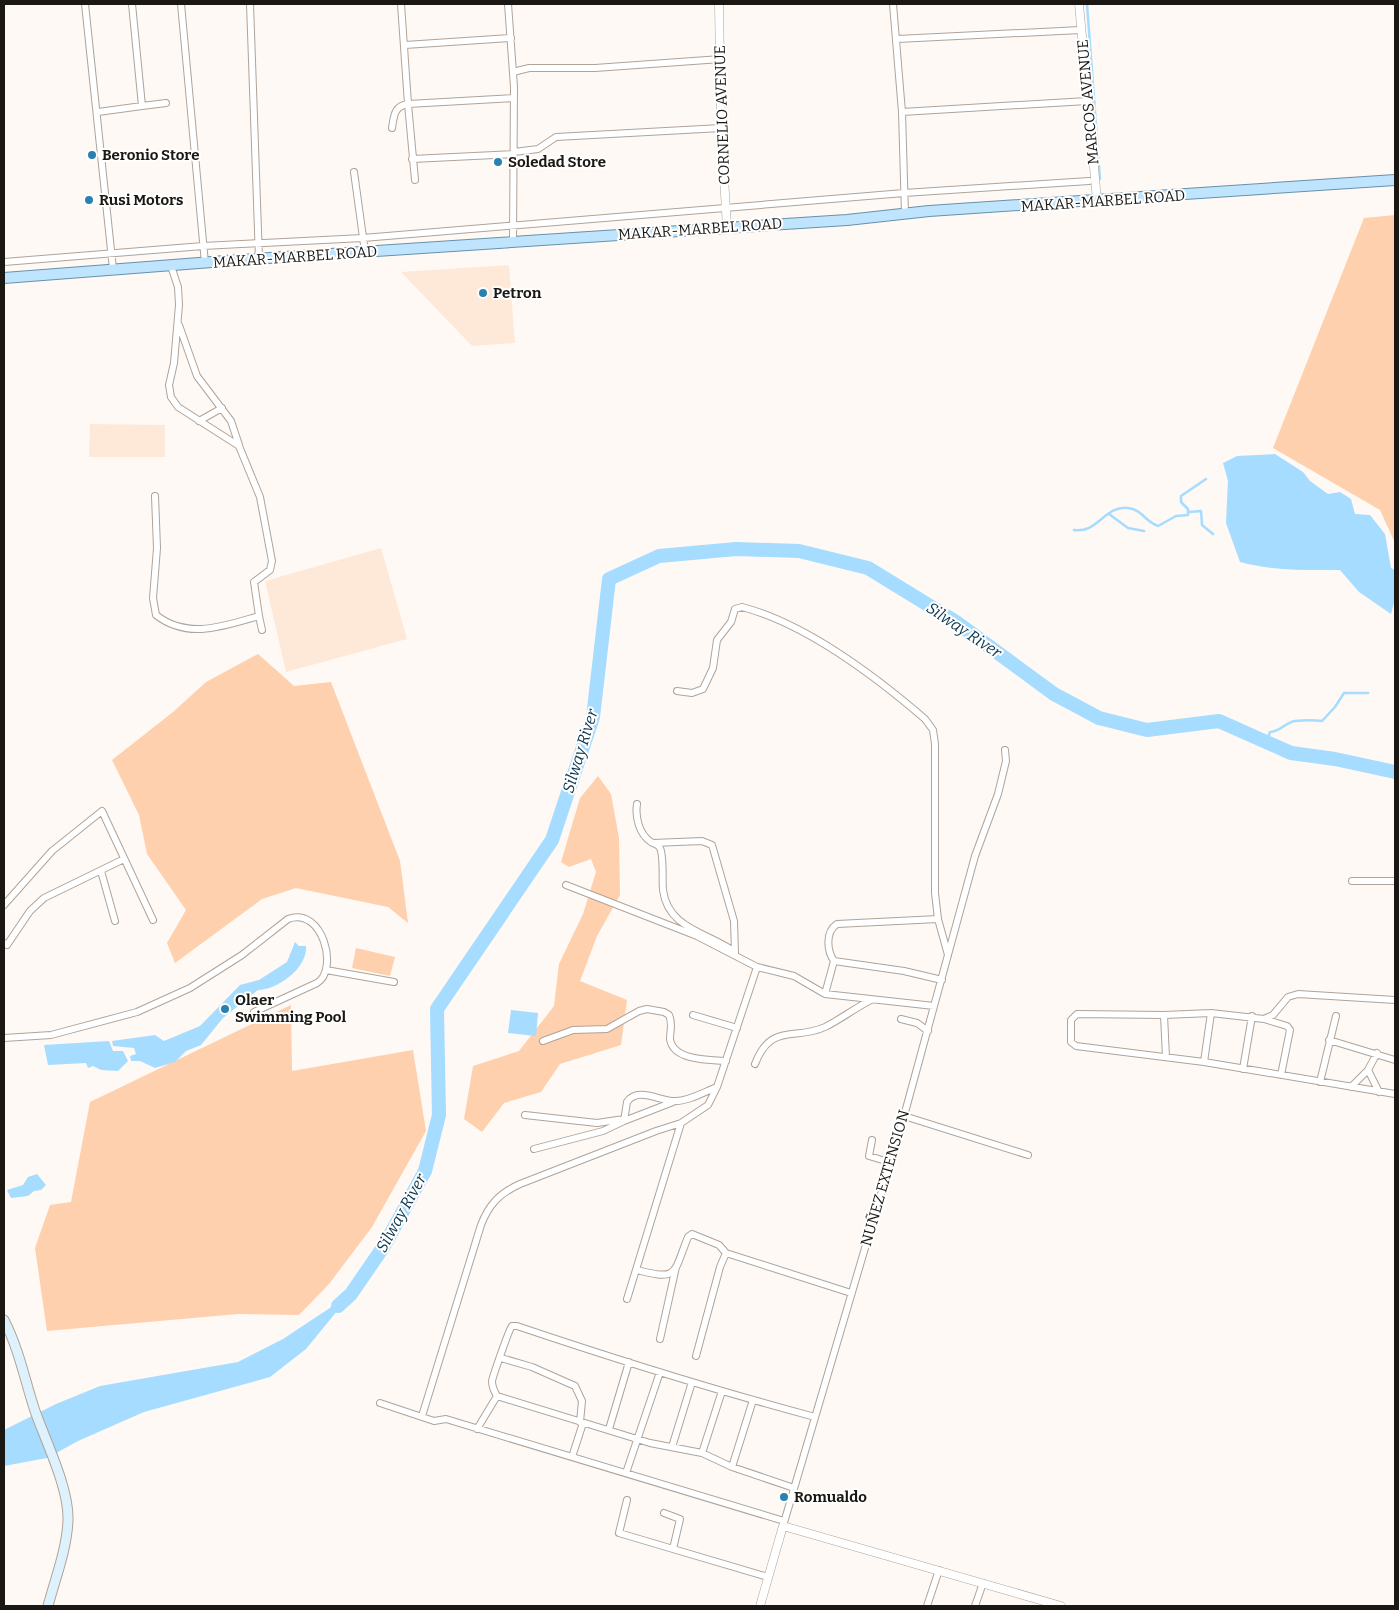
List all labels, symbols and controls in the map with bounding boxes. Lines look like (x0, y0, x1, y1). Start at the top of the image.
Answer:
street label: MARCOS AVENUE (1074, 39, 1102, 165)
street label: CORNELIO AVENUE (711, 45, 733, 185)
place label: Beronio Store (102, 146, 199, 164)
marker: Beronio Store (86, 149, 98, 161)
place label: Soledad Store (508, 153, 606, 171)
marker: Soledad Store (492, 156, 504, 168)
street label: MAKAR-MARBEL ROAD (1020, 186, 1186, 216)
place label: Rusi Motors (99, 191, 183, 209)
marker: Rusi Motors (83, 194, 95, 206)
street label: MAKAR-MARBEL ROAD (617, 214, 783, 244)
street label: MAKAR-MARBEL ROAD (212, 242, 378, 272)
place label: Petron (493, 284, 542, 302)
marker: Petron (477, 287, 489, 299)
water label: Silway River (923, 598, 1006, 663)
water label: Silway River (558, 706, 602, 795)
place label: Olaer Swimming Pool (235, 991, 347, 1026)
marker: Olaer Swimming Pool (219, 1003, 231, 1015)
street label: NUÑEZ EXTENSION (857, 1107, 913, 1248)
water label: Silway River (372, 1169, 431, 1255)
place label: Romualdo (794, 1488, 867, 1506)
marker: Romualdo (778, 1491, 790, 1503)

